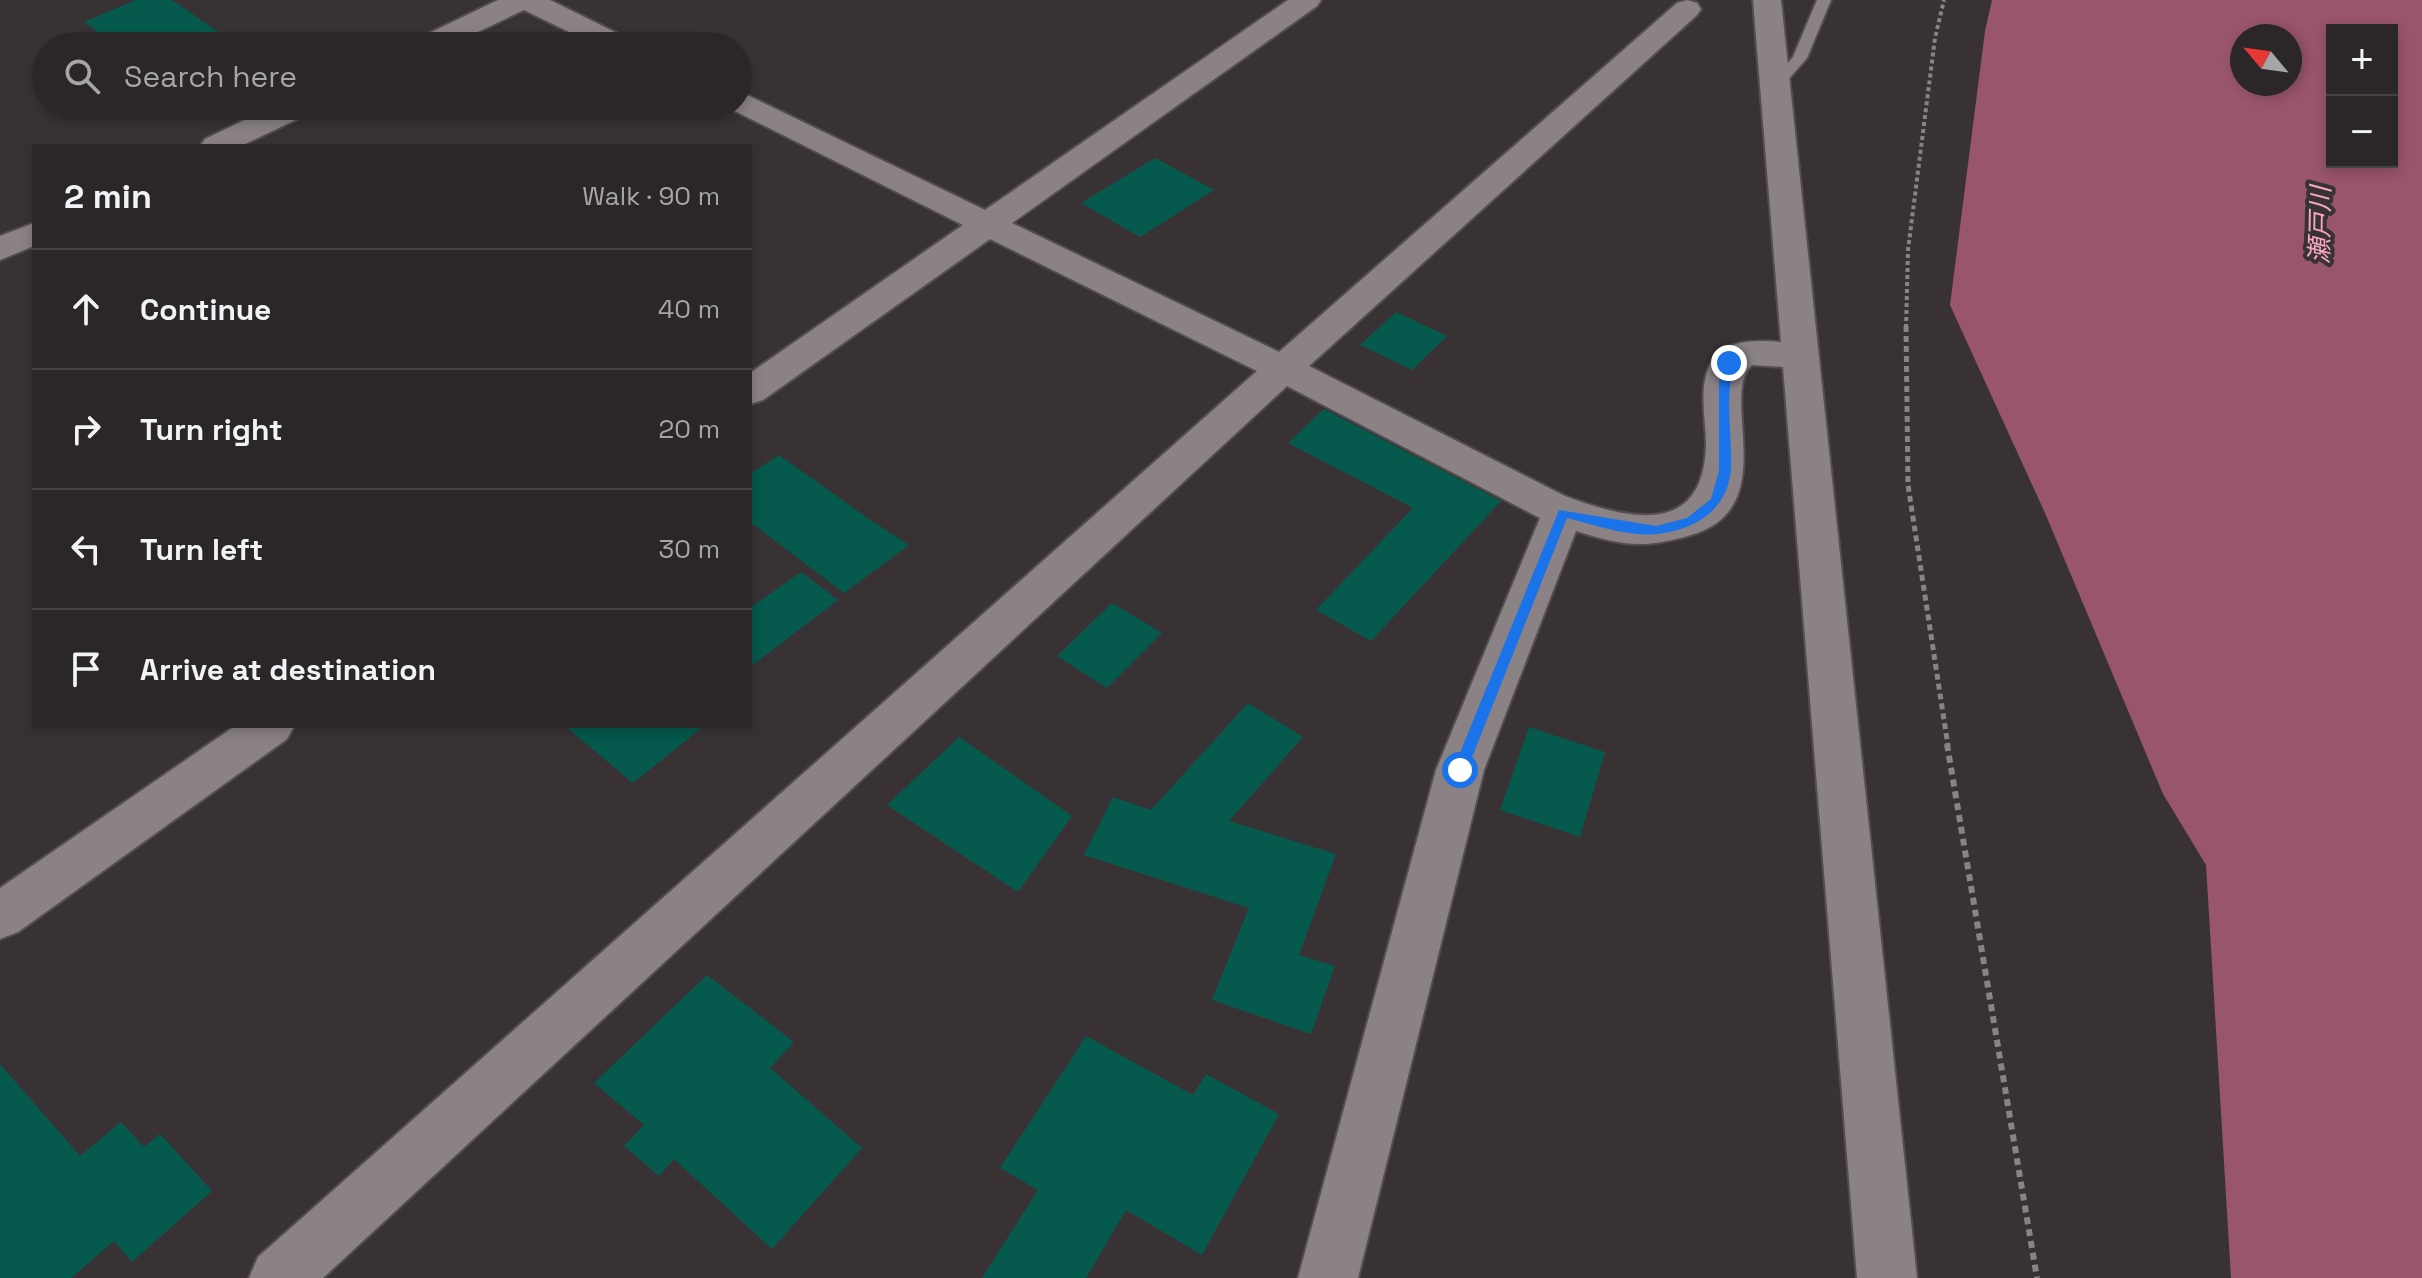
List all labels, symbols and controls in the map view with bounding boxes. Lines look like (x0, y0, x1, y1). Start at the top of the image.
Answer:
north arrow (2230, 24, 2302, 96)
map controls (2326, 24, 2398, 168)
button: + (2326, 24, 2398, 96)
search box (32, 32, 752, 120)
icon: search (60, 54, 104, 98)
text: Search here (124, 57, 297, 96)
button: − (2326, 96, 2398, 168)
text: 2 min (64, 175, 152, 218)
text: Walk · 90 m (582, 179, 720, 213)
water label: 瀬戸川 (2302, 183, 2338, 264)
icon: ahead (64, 287, 108, 331)
text: Continue (140, 290, 271, 329)
text: 40 m (658, 292, 720, 326)
route end (1711, 345, 1747, 381)
icon: right (64, 407, 108, 451)
text: Turn right (140, 410, 283, 449)
text: 20 m (659, 412, 720, 446)
icon: left (64, 527, 108, 571)
text: Turn left (140, 530, 263, 569)
text: 30 m (659, 532, 720, 566)
icon: arrive (64, 647, 108, 691)
text: Arrive at destination (140, 650, 436, 689)
route start (1442, 752, 1478, 788)

